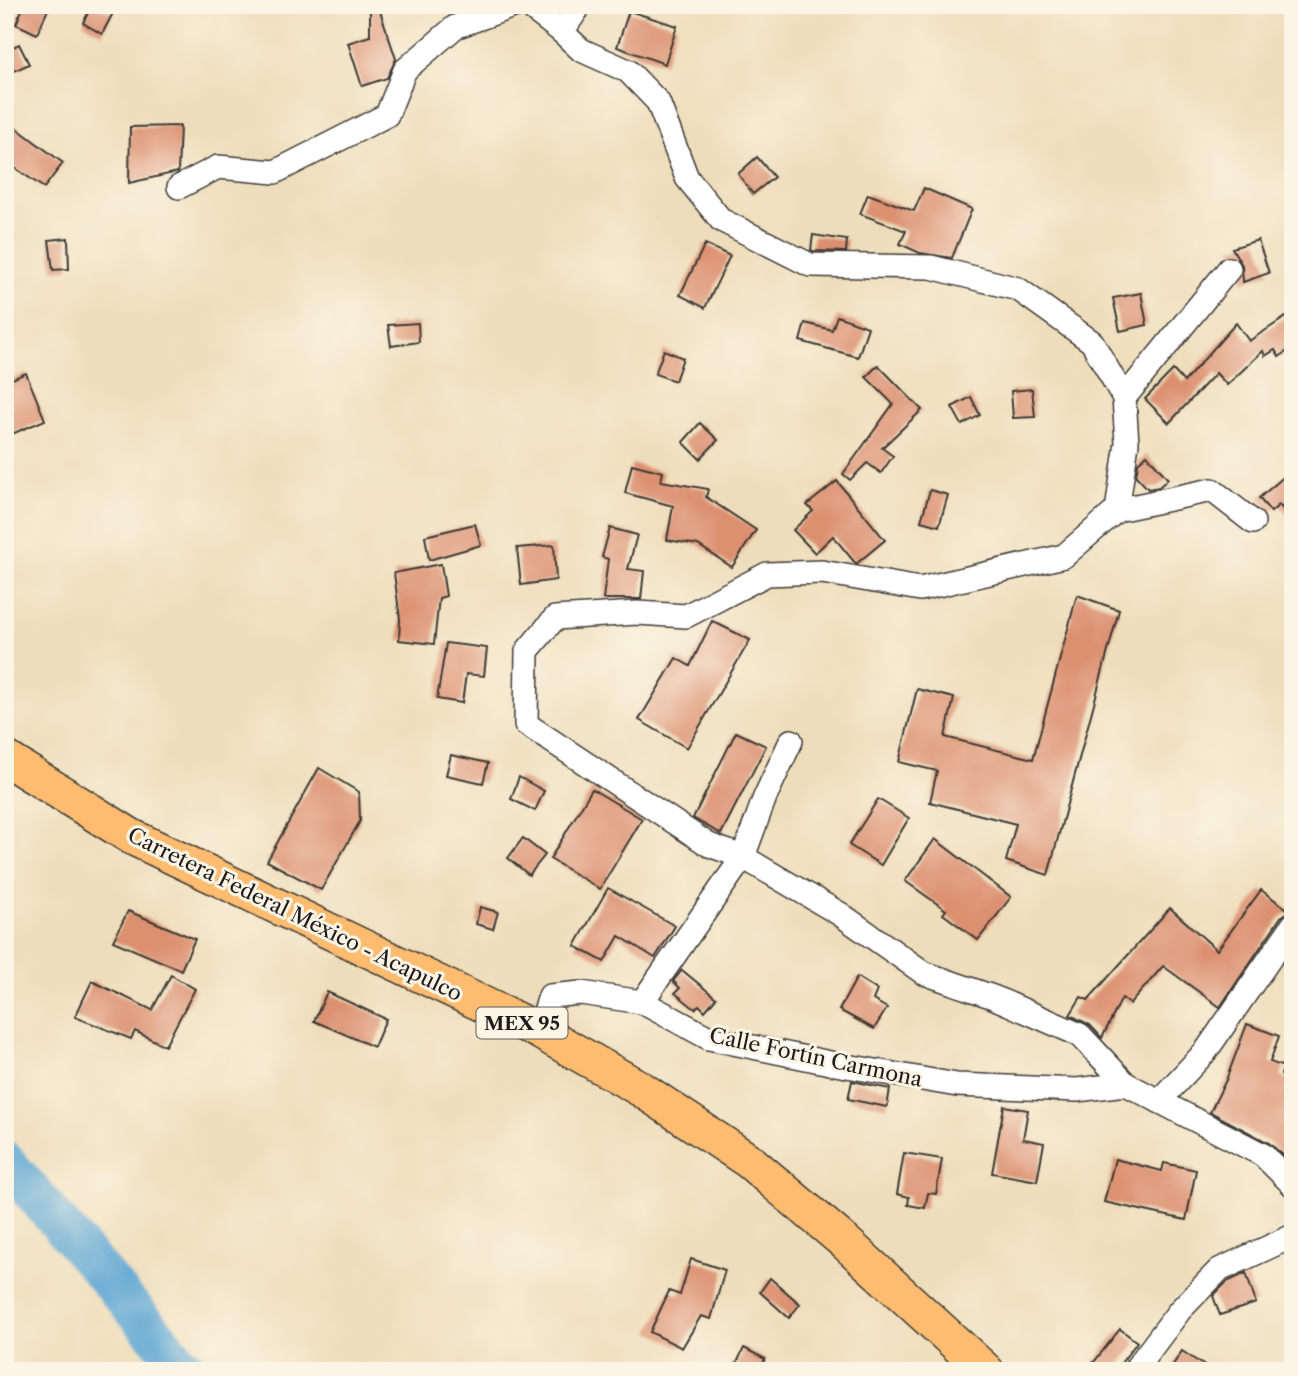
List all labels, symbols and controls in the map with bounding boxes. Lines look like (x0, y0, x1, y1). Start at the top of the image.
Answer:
street label: Carretera Federal México - Acapulco (124, 822, 466, 1006)
road number: MEX 95 (476, 1007, 568, 1038)
street label: Calle Fortín Carmona (707, 1022, 926, 1092)

